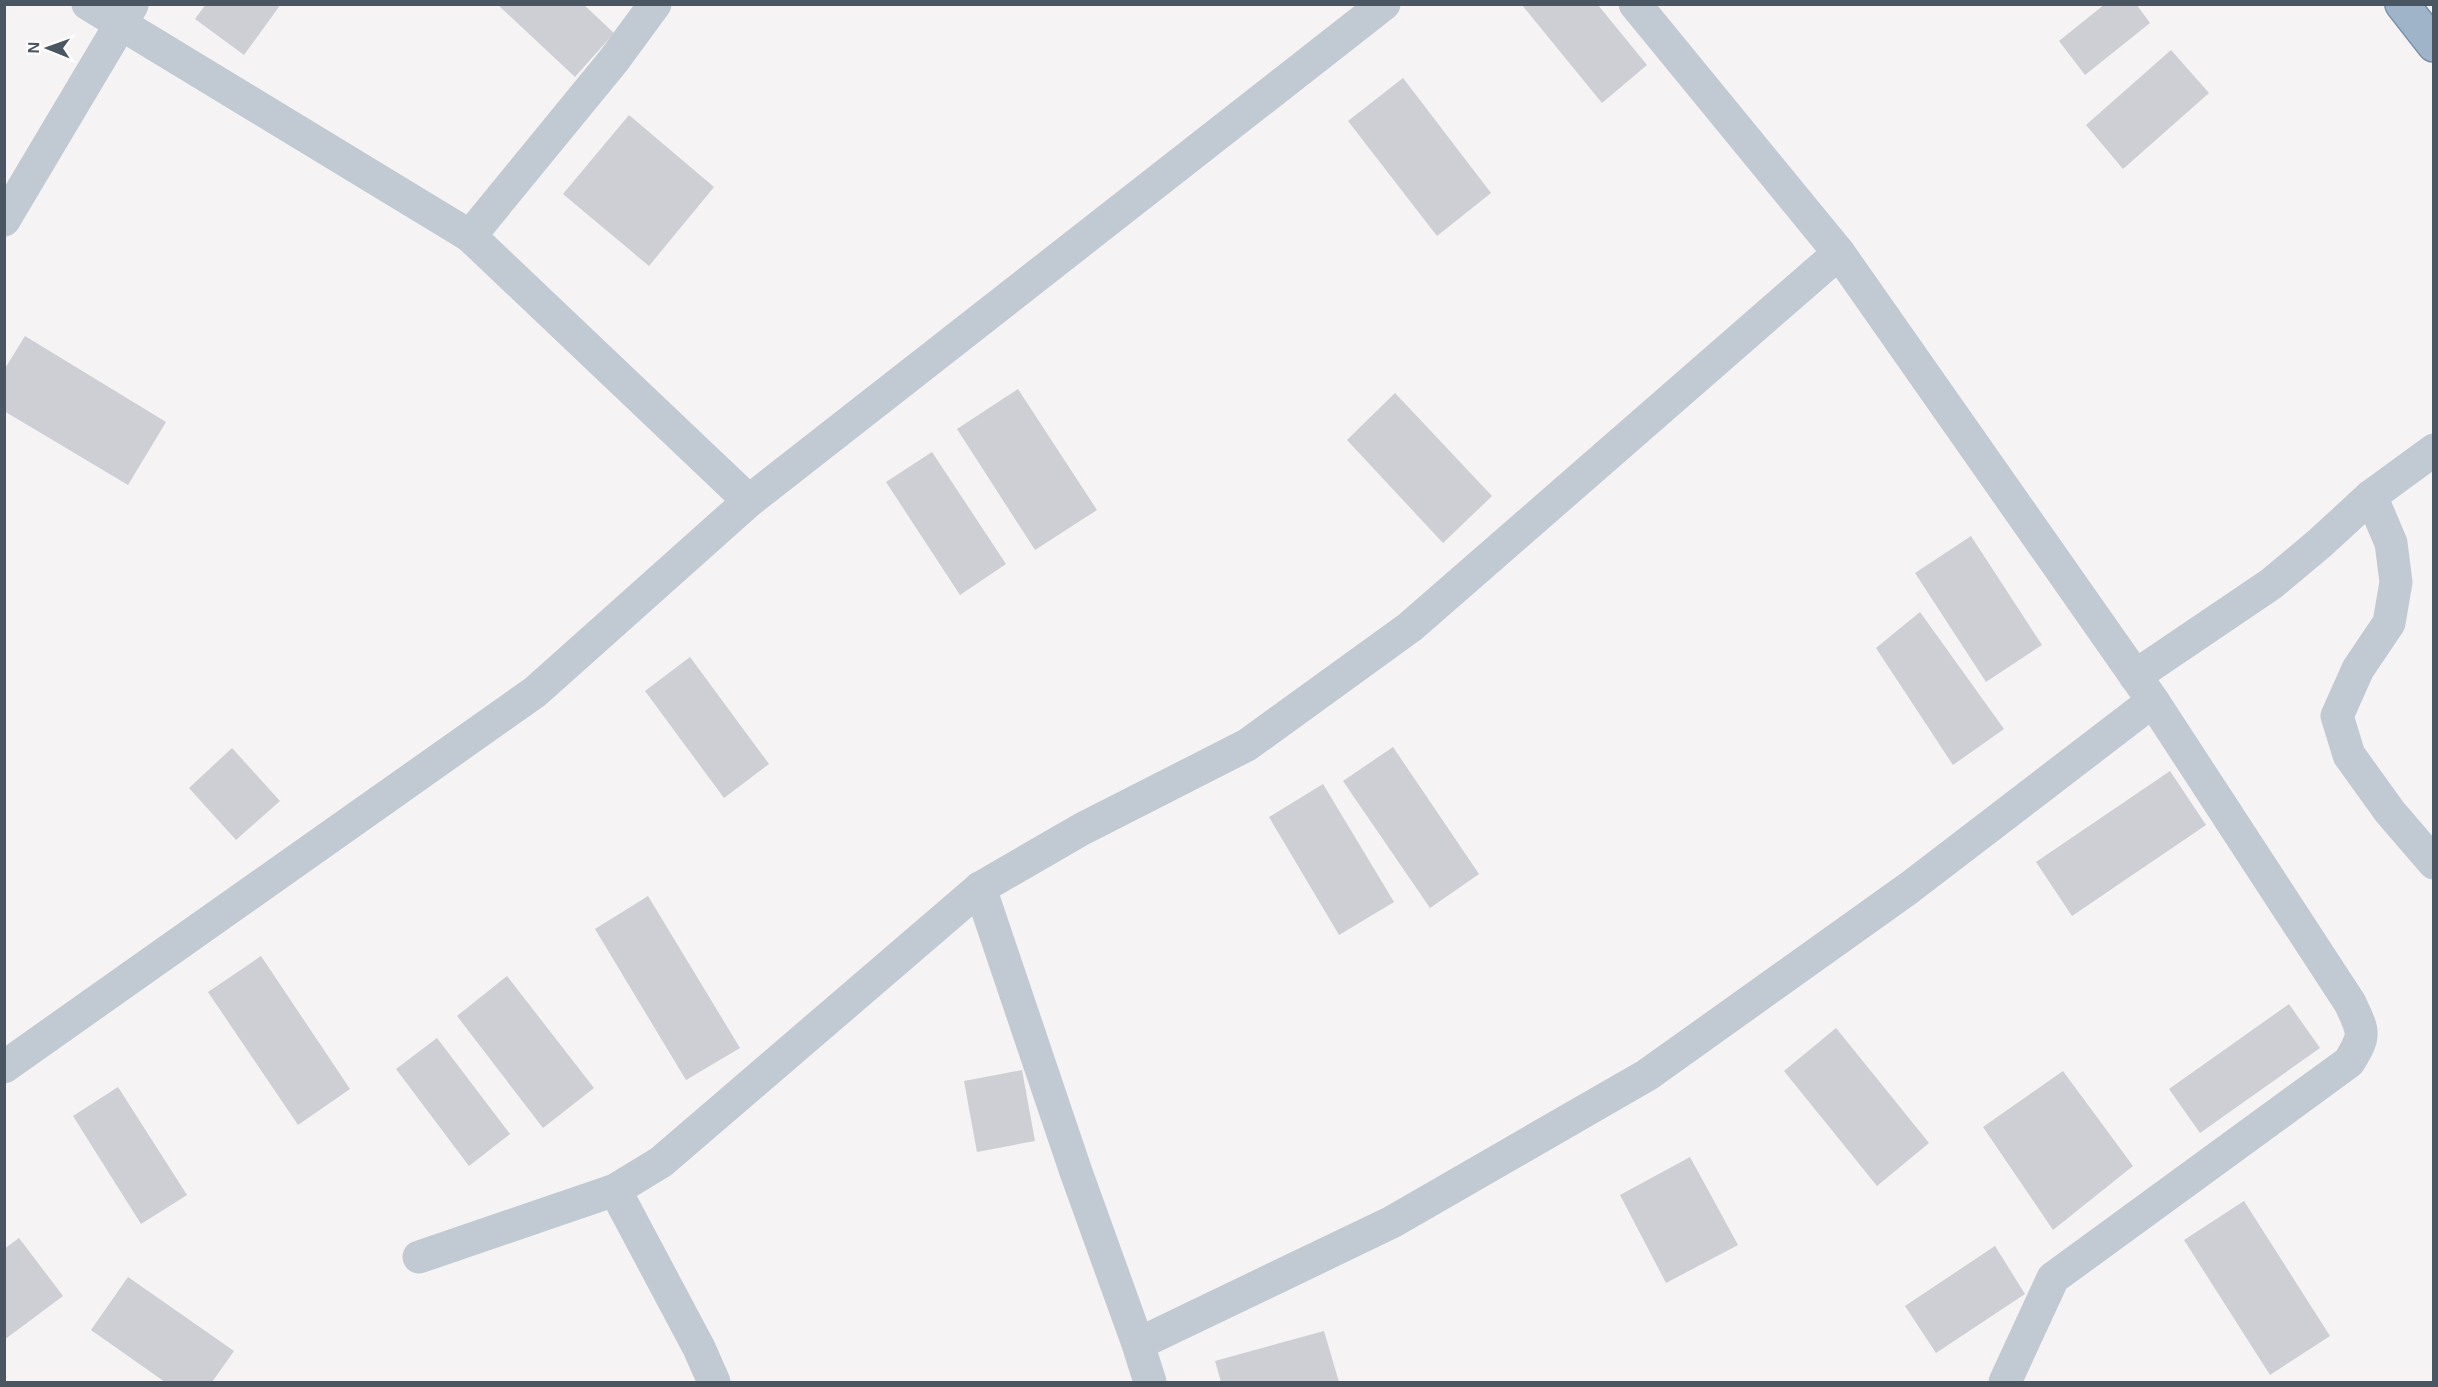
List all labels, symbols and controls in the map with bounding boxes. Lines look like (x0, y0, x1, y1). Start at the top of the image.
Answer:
north arrow (18, 18, 78, 78)
text: N (25, 42, 42, 54)

